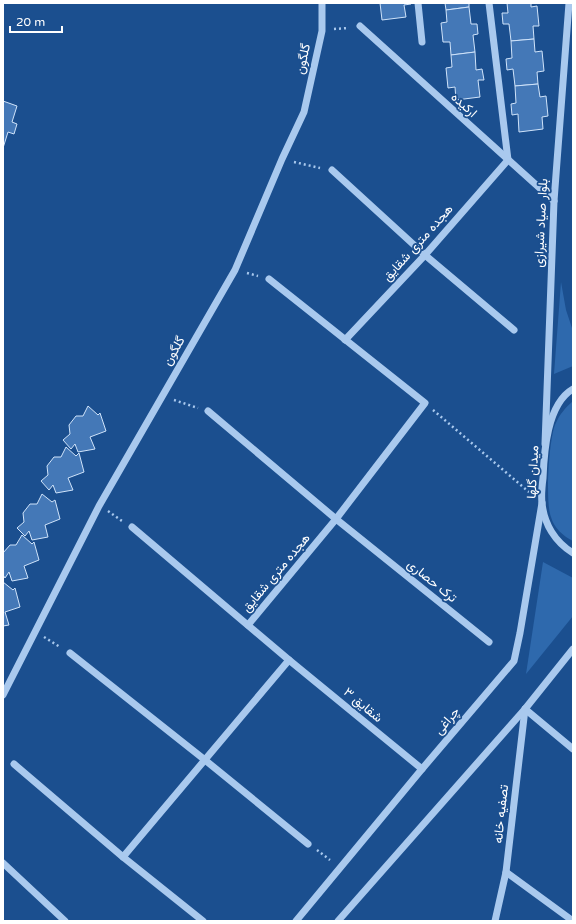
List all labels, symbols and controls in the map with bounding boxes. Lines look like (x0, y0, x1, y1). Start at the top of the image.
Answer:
scale bar (10, 8, 62, 34)
text: 20 m (16, 15, 45, 29)
street label: گلگون (292, 42, 314, 76)
street label: ارکیده (448, 89, 480, 121)
street label: بلوار صیاد شیرازی (531, 178, 551, 268)
street label: هجده متری شقایق (379, 201, 457, 285)
street label: گلگون (159, 333, 189, 368)
street label: میدان گلها (524, 445, 542, 499)
street label: هجده متری شقایق (239, 530, 313, 616)
street label: ترک حصاری (404, 556, 460, 606)
street label: شقایق ۳ (340, 684, 386, 726)
street label: چراغی (431, 704, 464, 739)
street label: تصفیه خانه (490, 784, 512, 844)

